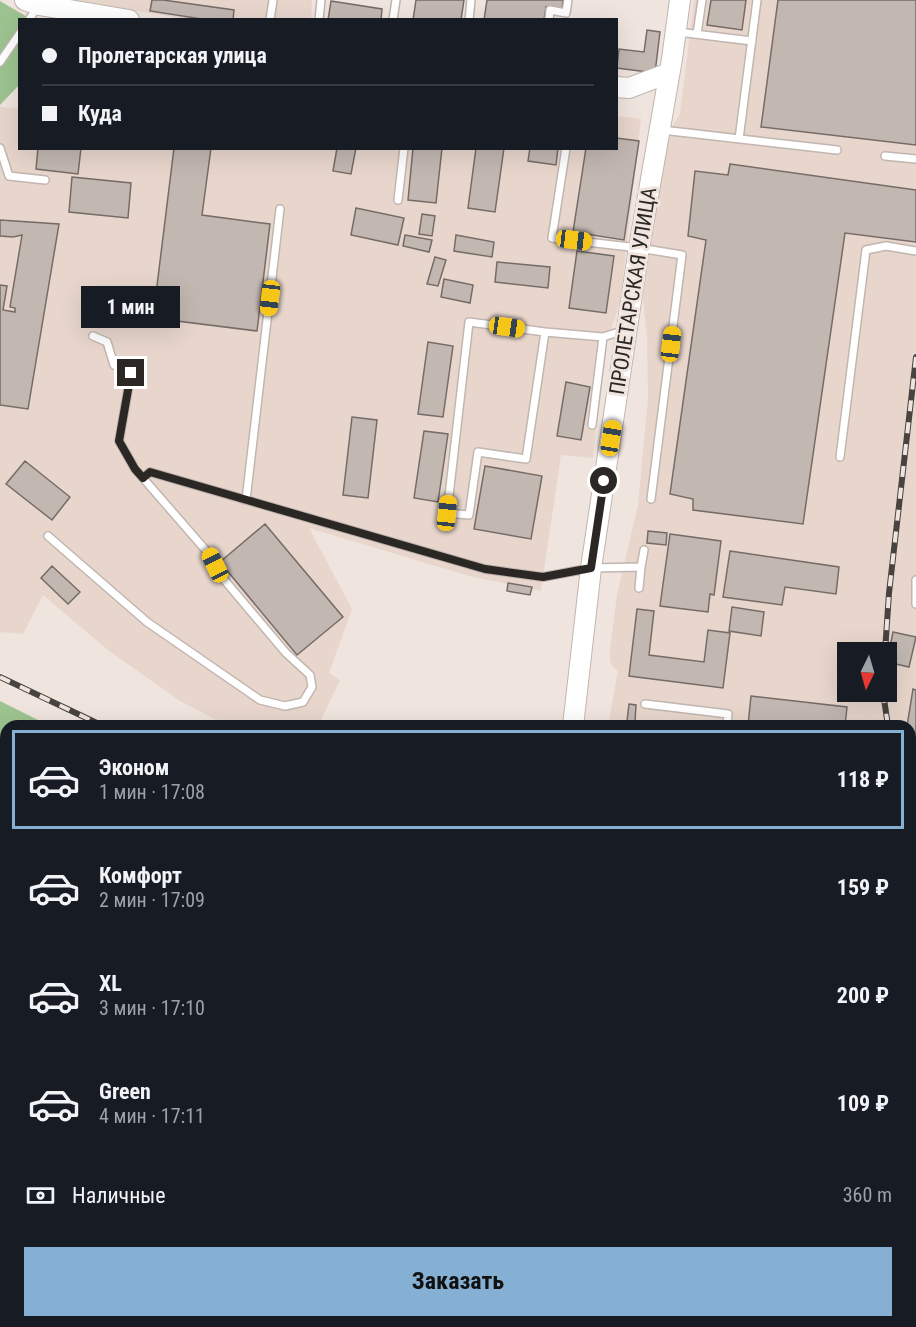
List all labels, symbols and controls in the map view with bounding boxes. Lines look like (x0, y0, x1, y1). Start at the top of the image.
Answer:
text: Пролетарская улица (78, 43, 267, 68)
text: Куда (78, 101, 122, 126)
street label: ПРОЛЕТАРСКАЯ УЛИЦА (605, 186, 661, 396)
car (555, 229, 593, 251)
car (259, 279, 281, 317)
callout: 1 мин (82, 286, 180, 328)
text: 1 мин (107, 295, 154, 319)
car (488, 316, 526, 338)
car (660, 325, 682, 363)
route end (117, 359, 144, 386)
car (599, 419, 623, 457)
route start (590, 467, 617, 494)
car (436, 494, 458, 532)
car (199, 545, 231, 585)
north arrow (837, 642, 897, 702)
map controls (837, 642, 897, 702)
icon: car (27, 753, 81, 807)
text: Эконом (99, 755, 169, 780)
text: 118 ₽ (837, 767, 889, 792)
text: 1 мин · 17:08 (99, 780, 205, 804)
icon: car (27, 861, 81, 915)
text: Комфорт (99, 863, 182, 888)
text: 159 ₽ (837, 875, 889, 900)
text: 2 мин · 17:09 (99, 888, 205, 912)
icon: car (27, 969, 81, 1023)
text: XL (99, 971, 122, 996)
text: 200 ₽ (837, 983, 889, 1008)
text: 3 мин · 17:10 (99, 996, 205, 1020)
icon: car (27, 1077, 81, 1131)
text: Green (99, 1079, 151, 1104)
text: 109 ₽ (837, 1091, 889, 1116)
text: 4 мин · 17:11 (99, 1104, 205, 1128)
icon: cash (24, 1179, 57, 1212)
text: Наличные (72, 1183, 166, 1208)
text: 360 m (843, 1183, 892, 1207)
button: Заказать (24, 1247, 892, 1316)

